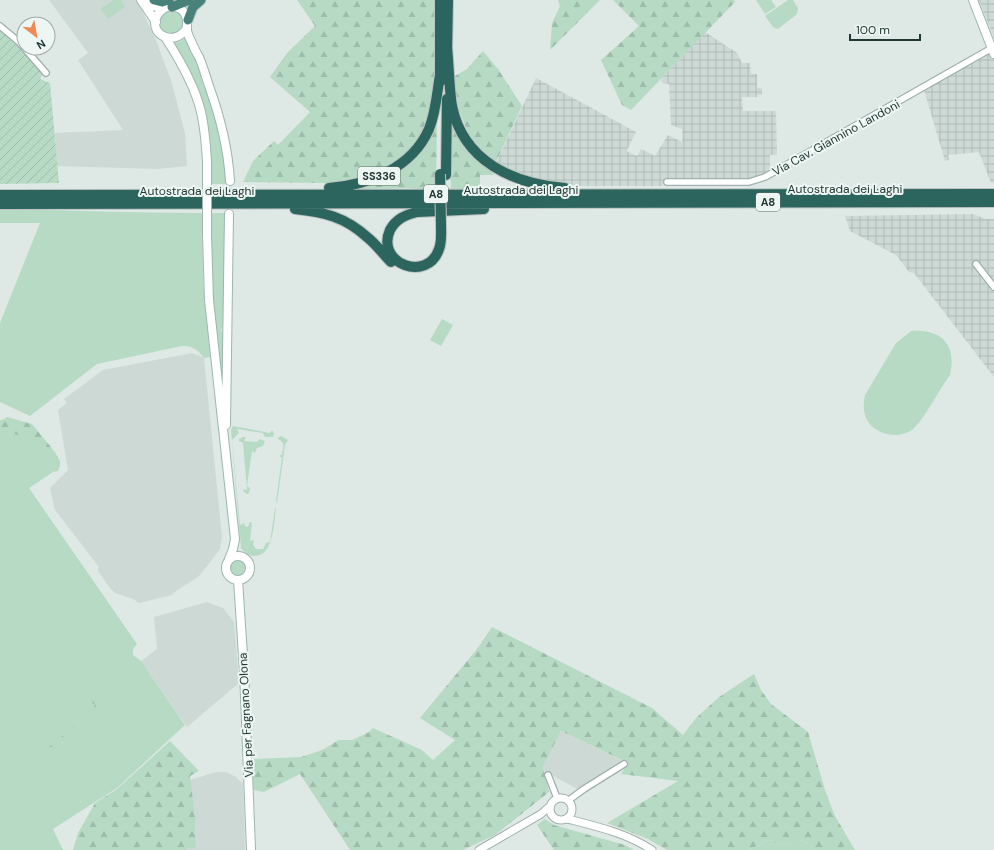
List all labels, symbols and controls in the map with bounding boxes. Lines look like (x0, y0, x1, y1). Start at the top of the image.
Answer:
north arrow (16, 16, 56, 56)
scale bar (850, 16, 920, 42)
text: 100 m (856, 22, 890, 38)
text: N (34, 37, 48, 53)
street label: Via Cav. Giannino Landoni (769, 96, 903, 180)
road number: SS336 (358, 167, 400, 185)
street label: Autostrada dei Laghi (788, 181, 903, 197)
street label: Autostrada dei Laghi (464, 182, 579, 198)
street label: Autostrada dei Laghi (140, 183, 255, 199)
road number: A8 (424, 185, 448, 203)
road number: A8 (756, 193, 780, 211)
street label: Via per Fagnano Olona (235, 652, 257, 778)

